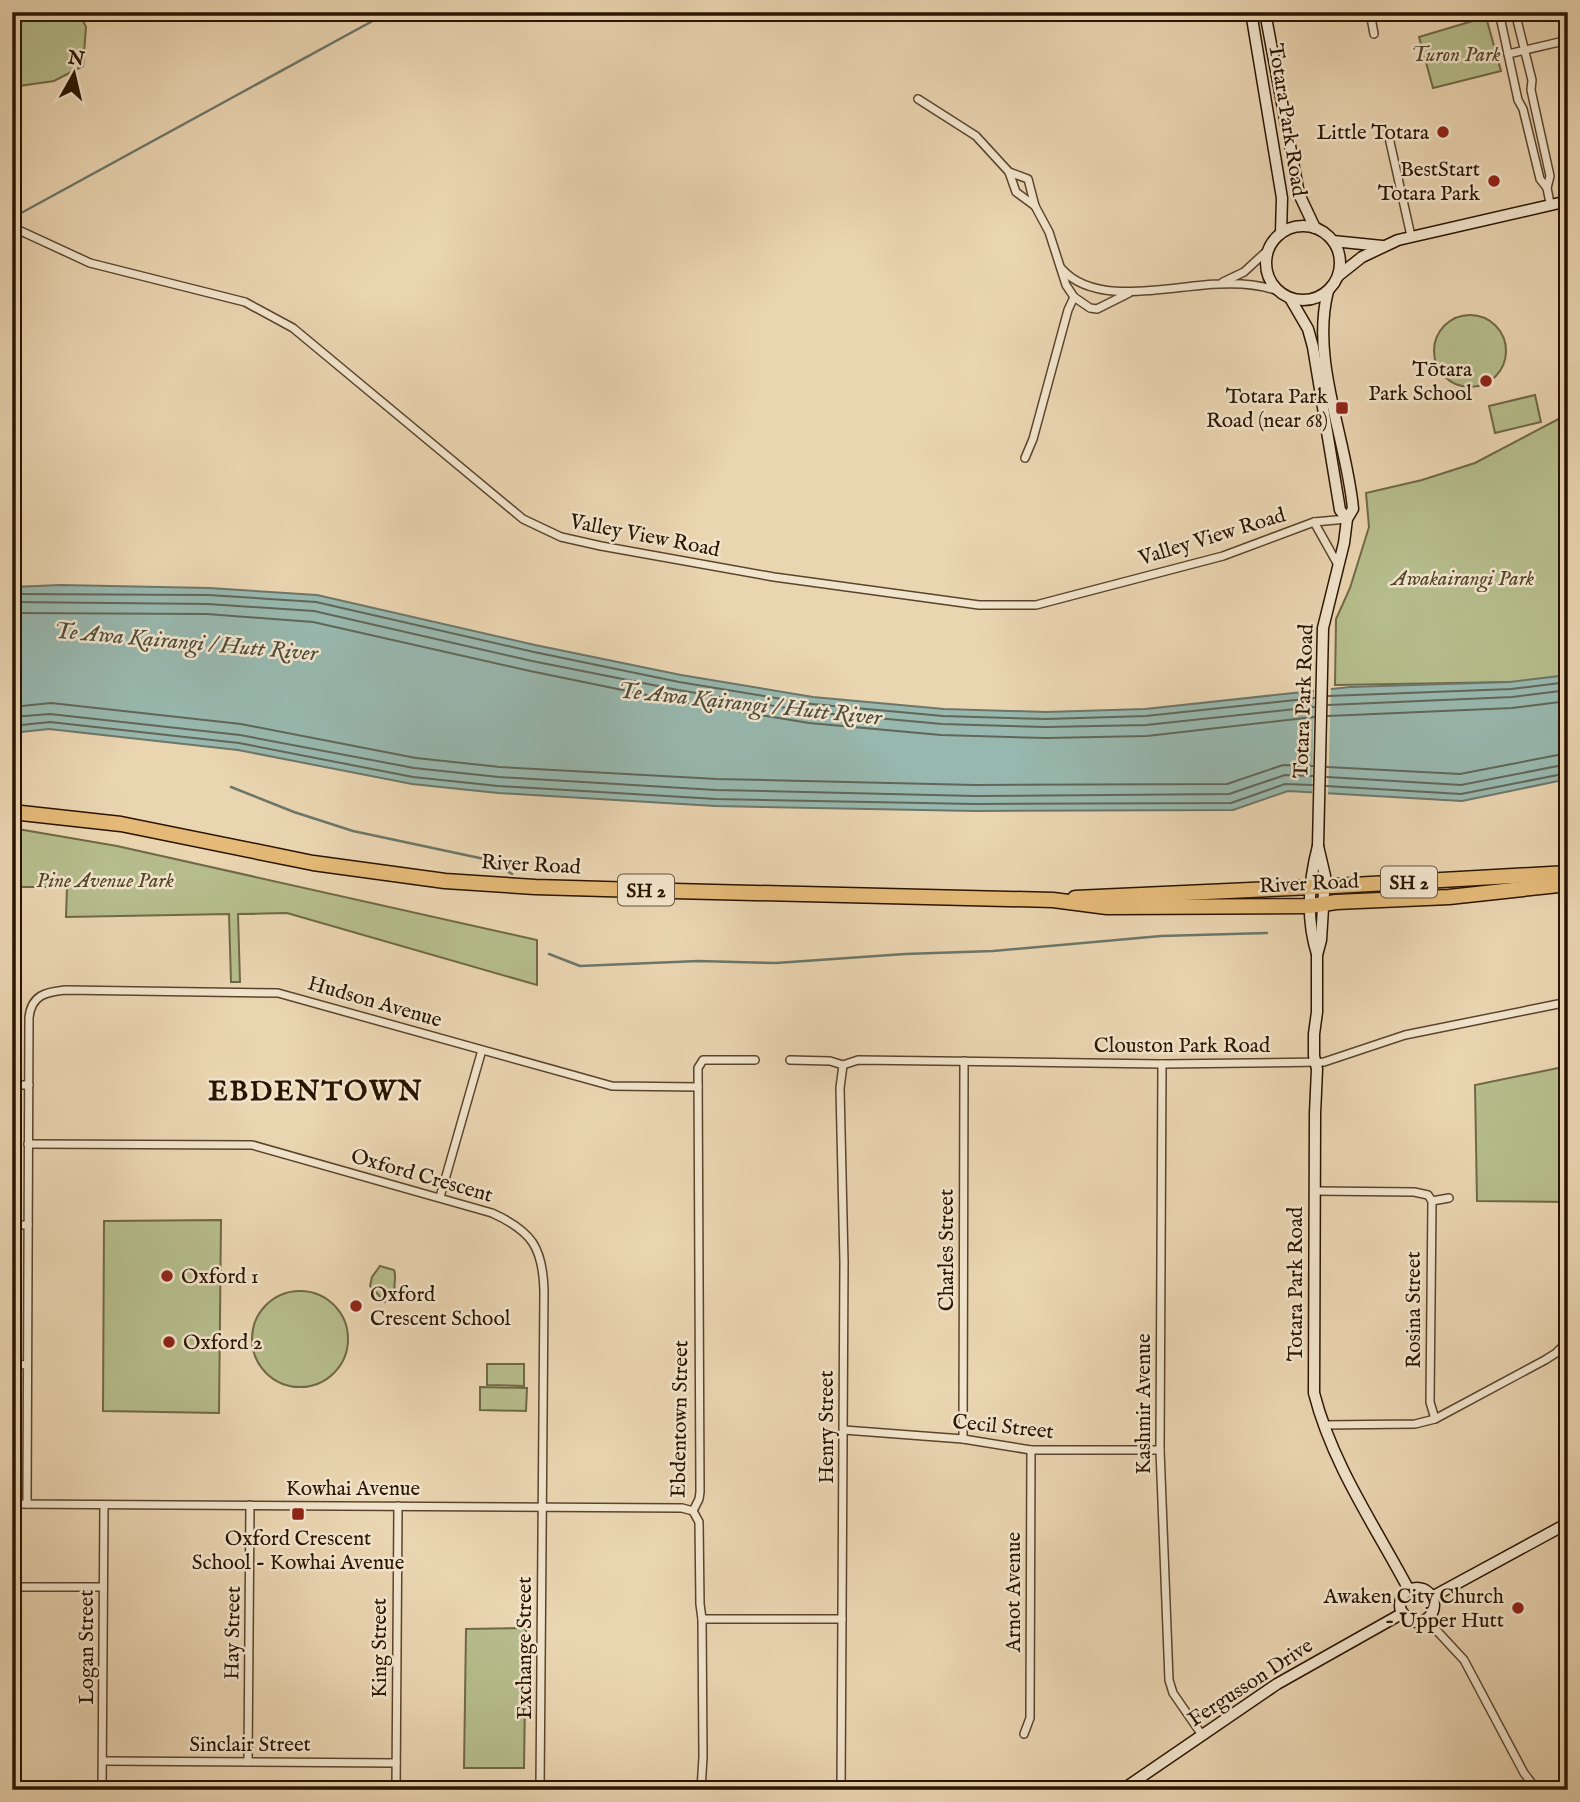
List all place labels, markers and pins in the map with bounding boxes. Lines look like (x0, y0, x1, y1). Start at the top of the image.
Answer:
place label: Little Totara (1316, 120, 1430, 147)
marker: Little Totara (1435, 124, 1451, 140)
place label: BestStart Totara Park (1378, 157, 1481, 208)
marker: BestStart Totara Park (1486, 173, 1502, 189)
place label: Tōtara Park School (1368, 357, 1473, 408)
marker: Tōtara Park School (1478, 373, 1494, 389)
place label: Totara Park Road (near 68) (1206, 384, 1329, 435)
marker: Totara Park Road (near 68) (1334, 400, 1350, 416)
place label: Oxford 1 (181, 1264, 259, 1291)
marker: Oxford 1 (159, 1268, 175, 1284)
place label: Oxford Crescent School (370, 1282, 511, 1333)
marker: Oxford Crescent School (348, 1298, 364, 1314)
place label: Oxford 2 (183, 1330, 263, 1357)
marker: Oxford 2 (161, 1334, 177, 1350)
marker: Oxford Crescent School - Kowhai Avenue (290, 1506, 306, 1522)
place label: Oxford Crescent School - Kowhai Avenue (192, 1526, 405, 1577)
place label: Awaken City Church - Upper Hutt (1322, 1584, 1504, 1635)
marker: Awaken City Church - Upper Hutt (1510, 1600, 1526, 1616)

